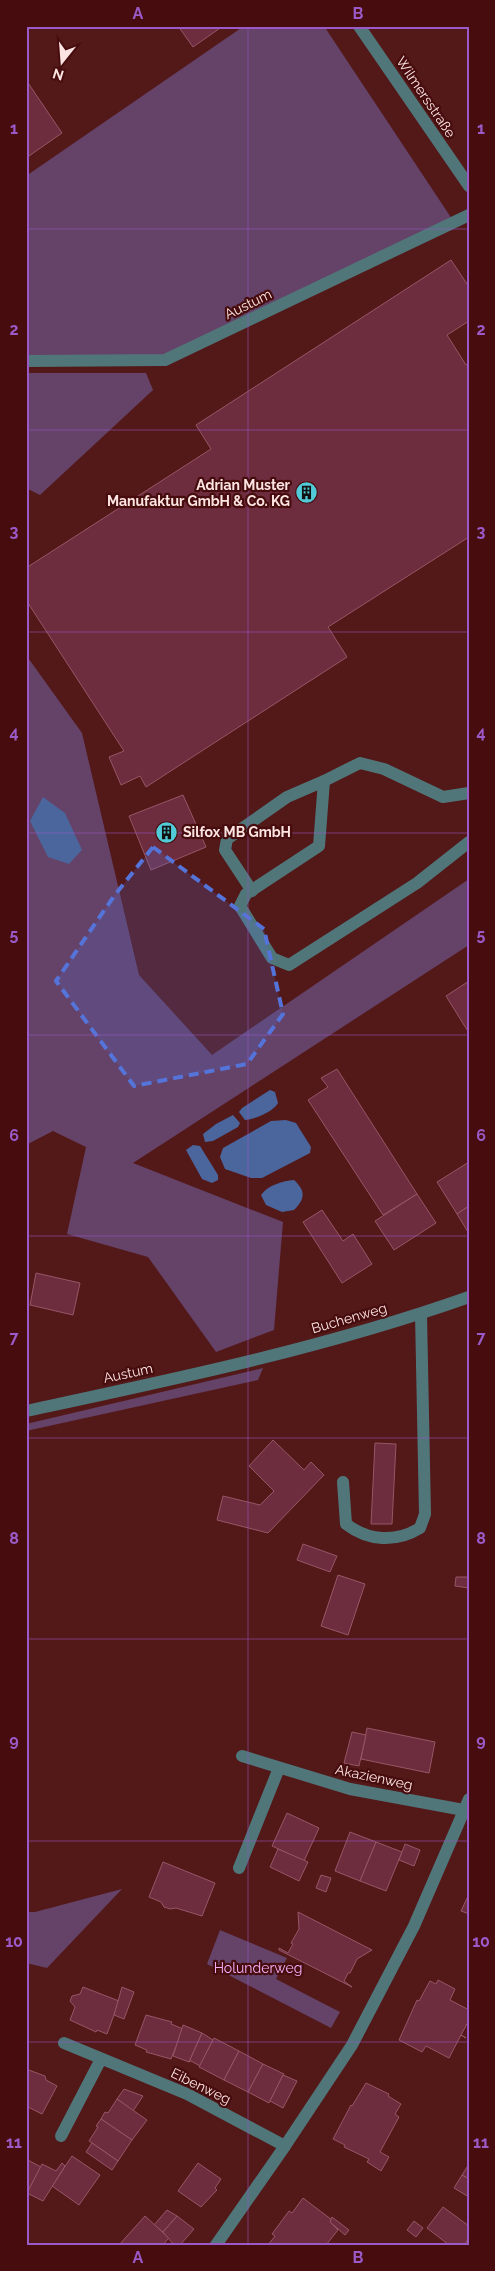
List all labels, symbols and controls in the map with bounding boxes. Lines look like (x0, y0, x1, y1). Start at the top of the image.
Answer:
text: A (133, 4, 144, 23)
text: B (353, 4, 364, 23)
north arrow (38, 38, 88, 88)
street label: Wilmersstraße (393, 53, 459, 141)
text: N (51, 65, 66, 84)
text: 1 (10, 119, 18, 138)
text: 1 (477, 119, 485, 138)
street label: Austum (222, 286, 274, 322)
text: 2 (9, 320, 19, 339)
text: 2 (476, 320, 486, 339)
place label: Adrian Muster Manufaktur GmbH & Co. KG (107, 477, 291, 509)
building icon: Adrian Muster Manufaktur GmbH & Co. KG (294, 481, 318, 505)
text: 3 (10, 522, 19, 541)
text: 3 (477, 522, 486, 541)
text: 4 (9, 723, 19, 742)
text: 4 (476, 723, 486, 742)
building icon: Silfox MB GmbH (155, 820, 179, 844)
place label: Silfox MB GmbH (183, 824, 291, 840)
text: 5 (10, 925, 19, 944)
text: 5 (477, 925, 486, 944)
text: 6 (9, 1126, 19, 1145)
text: 6 (476, 1126, 486, 1145)
street label: Buchenweg (309, 1300, 389, 1336)
text: 7 (10, 1328, 19, 1347)
text: 7 (477, 1328, 486, 1347)
street label: Austum (102, 1360, 154, 1386)
text: 8 (9, 1529, 19, 1548)
text: 8 (476, 1529, 486, 1548)
text: 9 (9, 1731, 19, 1750)
text: 9 (476, 1731, 486, 1750)
street label: Akazienweg (334, 1761, 414, 1793)
text: 10 (5, 1932, 23, 1951)
text: 10 (472, 1932, 490, 1951)
park label: Holunderweg (214, 1960, 302, 1976)
street label: Eibenweg (169, 2065, 233, 2107)
text: 11 (6, 2133, 22, 2152)
text: 11 (473, 2133, 489, 2152)
text: A (133, 2248, 144, 2267)
text: B (353, 2248, 364, 2267)

